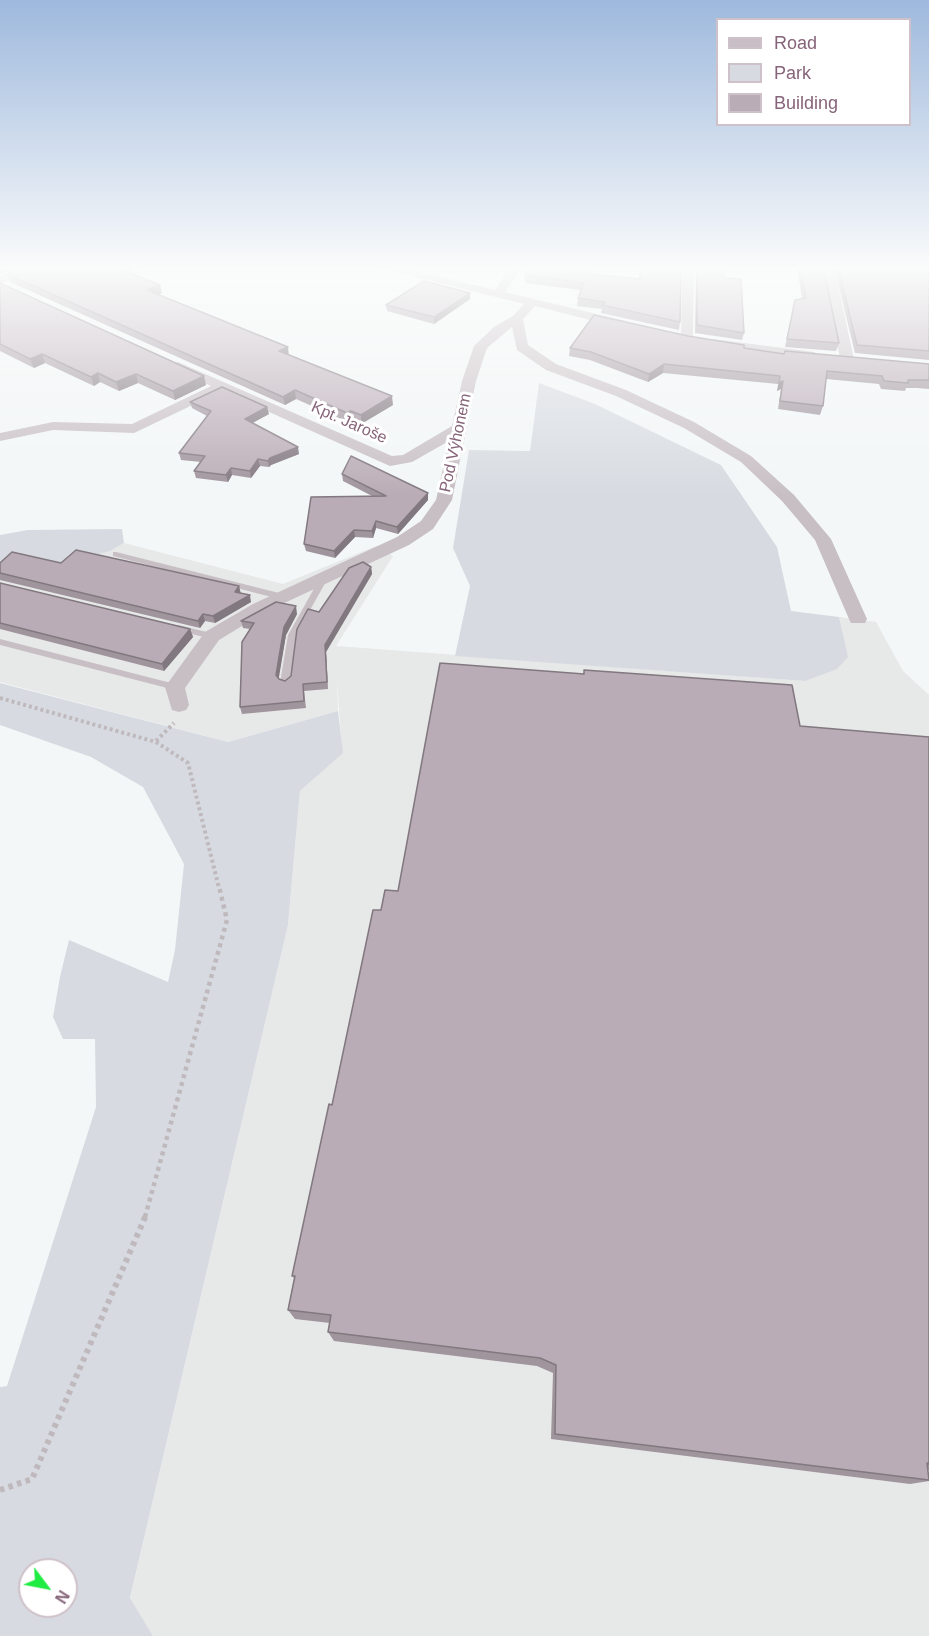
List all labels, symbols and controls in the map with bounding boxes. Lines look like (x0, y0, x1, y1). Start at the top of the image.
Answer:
legend (716, 18, 911, 126)
text: Road (774, 33, 817, 53)
text: Park (774, 63, 811, 83)
text: Building (774, 93, 838, 113)
street label: Pod Výhonem (436, 392, 476, 494)
street label: Kpt. Jaroše (308, 398, 390, 448)
north arrow (18, 1558, 78, 1618)
text: N (52, 1587, 72, 1606)

